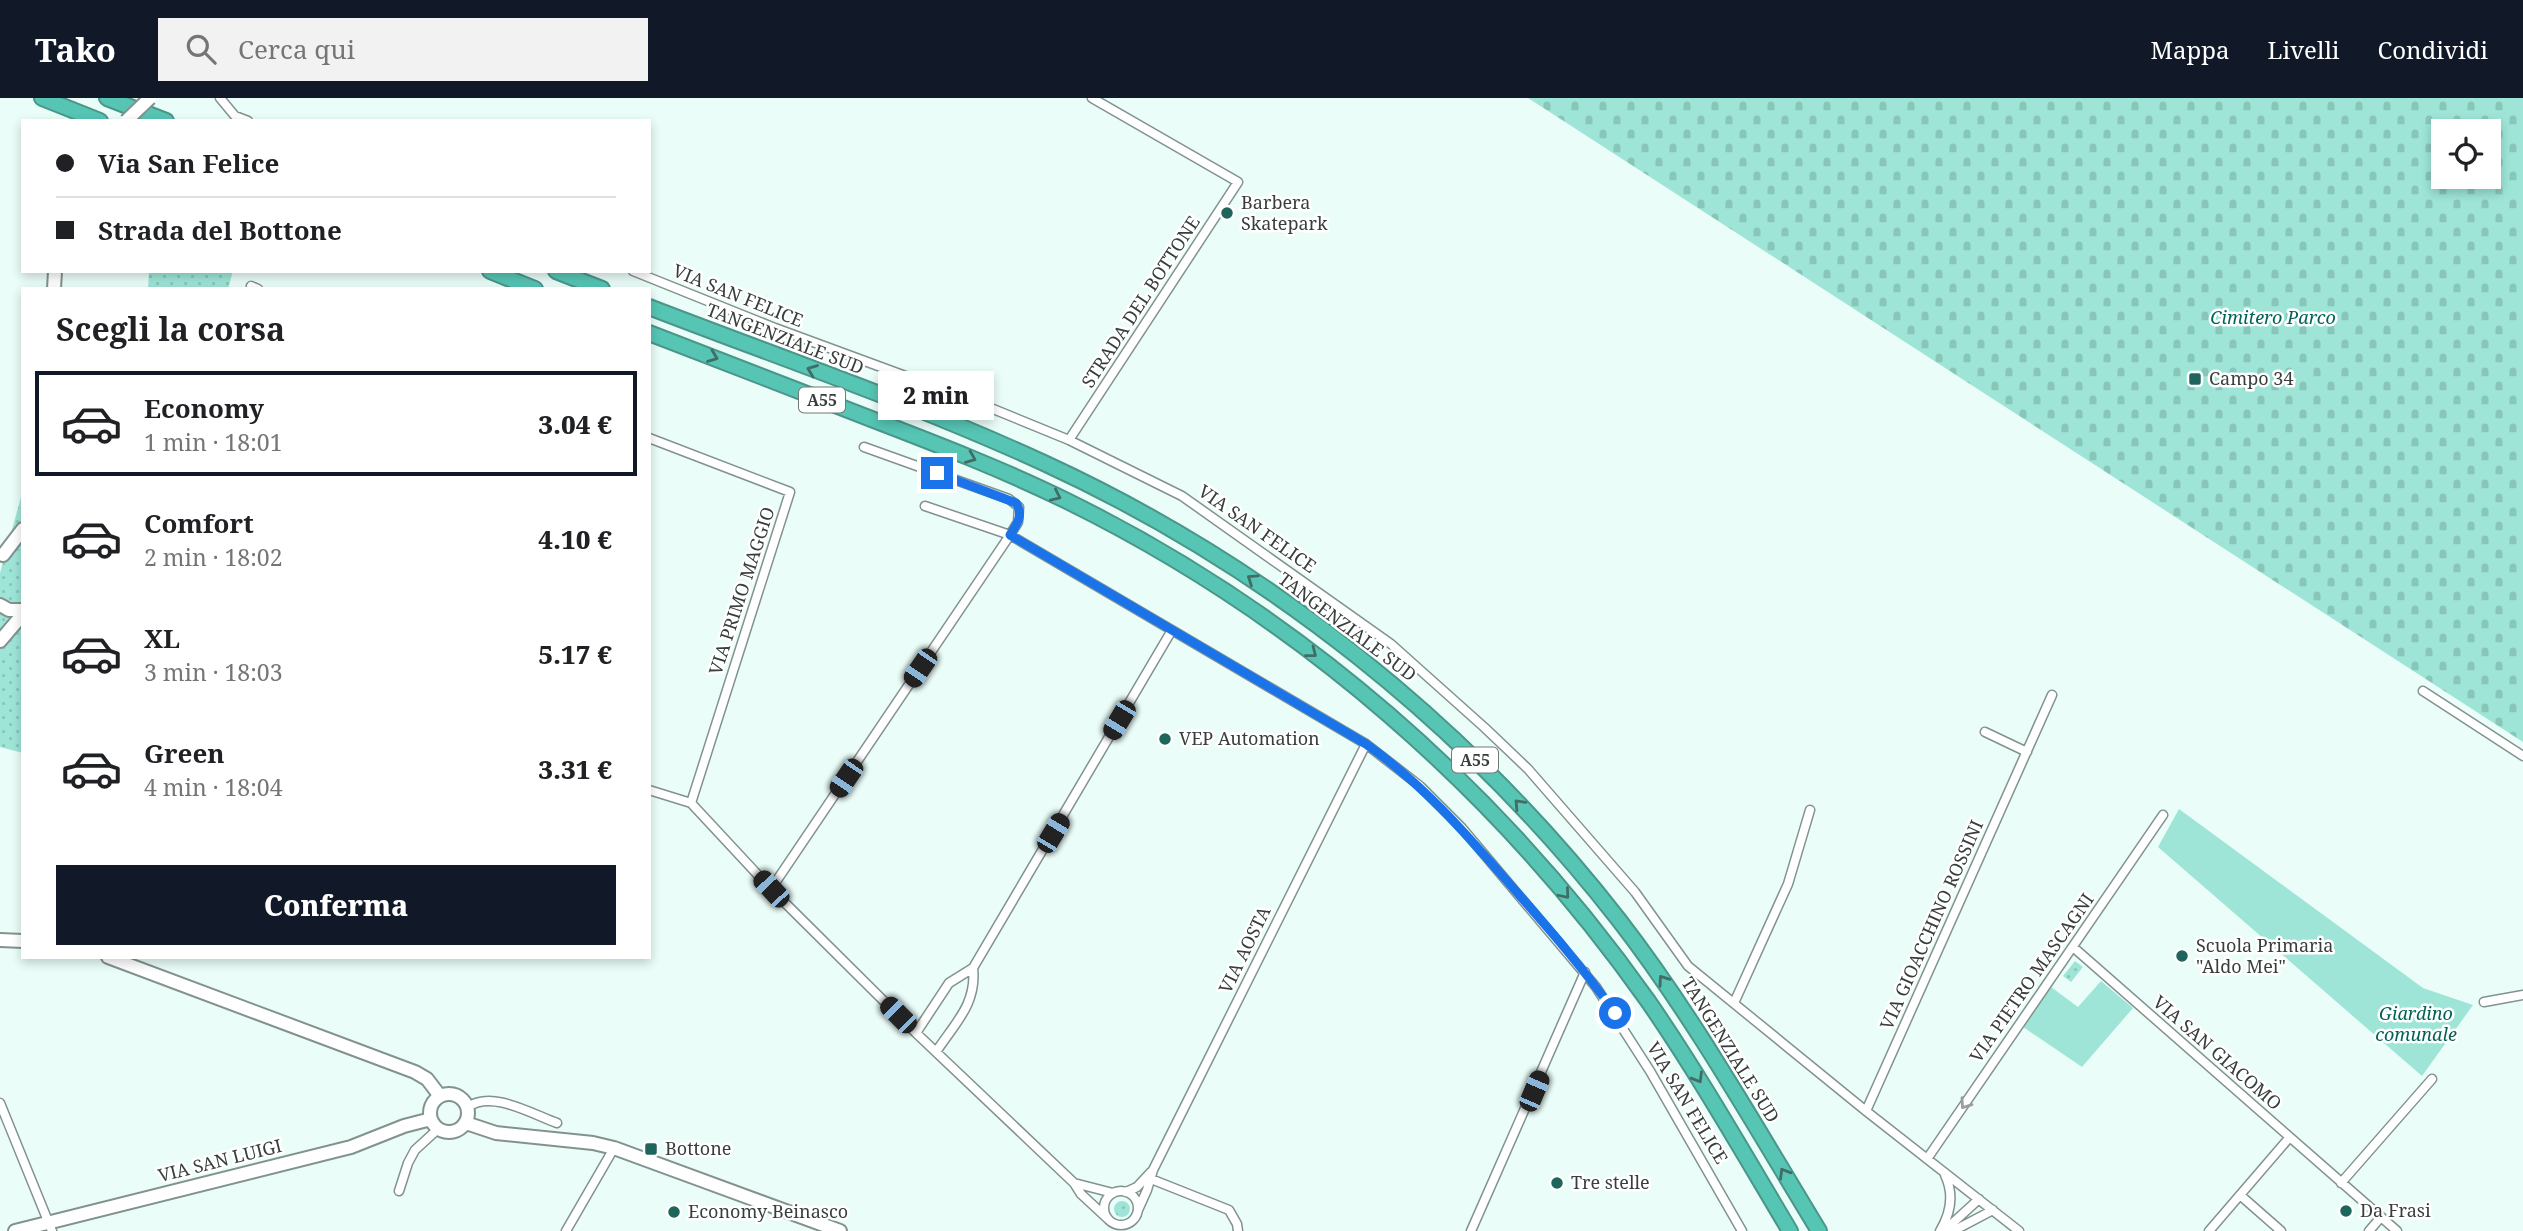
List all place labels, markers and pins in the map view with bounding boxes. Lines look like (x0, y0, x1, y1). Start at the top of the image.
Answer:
place label: Barbera Skatepark (1241, 190, 1328, 235)
marker: Barbera Skatepark (1219, 205, 1235, 221)
place label: Campo 34 (2209, 366, 2293, 390)
marker: Campo 34 (2187, 371, 2203, 387)
place label: VEP Automation (1179, 726, 1320, 750)
marker: VEP Automation (1157, 731, 1173, 747)
place label: Scuola Primaria "Aldo Mei" (2196, 933, 2333, 978)
marker: Scuola Primaria "Aldo Mei" (2174, 948, 2190, 964)
place label: Bottone (665, 1136, 731, 1160)
marker: Bottone (643, 1141, 659, 1157)
place label: Tre stelle (1571, 1170, 1650, 1194)
marker: Tre stelle (1549, 1175, 1565, 1191)
place label: Da Frasi (2360, 1198, 2431, 1222)
place label: Economy Beinasco (688, 1199, 848, 1223)
marker: Da Frasi (2338, 1203, 2354, 1219)
marker: Economy Beinasco (666, 1204, 682, 1220)

